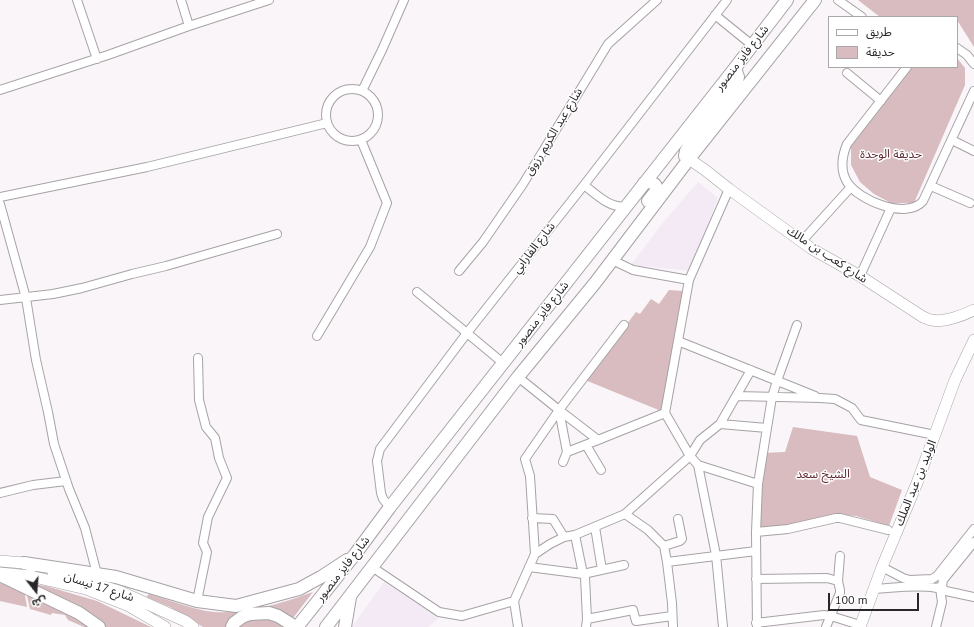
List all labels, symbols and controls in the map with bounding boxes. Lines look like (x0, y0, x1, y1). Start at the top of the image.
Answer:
legend (828, 16, 958, 68)
street label: شارع فايز منصور (712, 22, 772, 94)
text: طريق (866, 24, 892, 39)
text: حديقة (866, 44, 895, 59)
street label: شارع عبد الكريم رزوق (522, 86, 586, 178)
park label: حديقة الوحدة (860, 148, 922, 162)
street label: شارع الفارابي (510, 220, 558, 276)
street label: شارع كعب بن مالك (784, 224, 870, 286)
street label: شارع فايز منصور (512, 278, 572, 350)
street label: الوليد بن عبد الملك (892, 438, 940, 528)
park label: الشيخ سعد (796, 468, 850, 482)
street label: شارع فايز منصور (313, 533, 373, 605)
street label: شارع 17 نيسان (62, 569, 136, 605)
north arrow (16, 571, 56, 611)
scale bar (830, 585, 921, 611)
text: 100 m (835, 592, 868, 607)
text: ش (30, 594, 49, 611)

